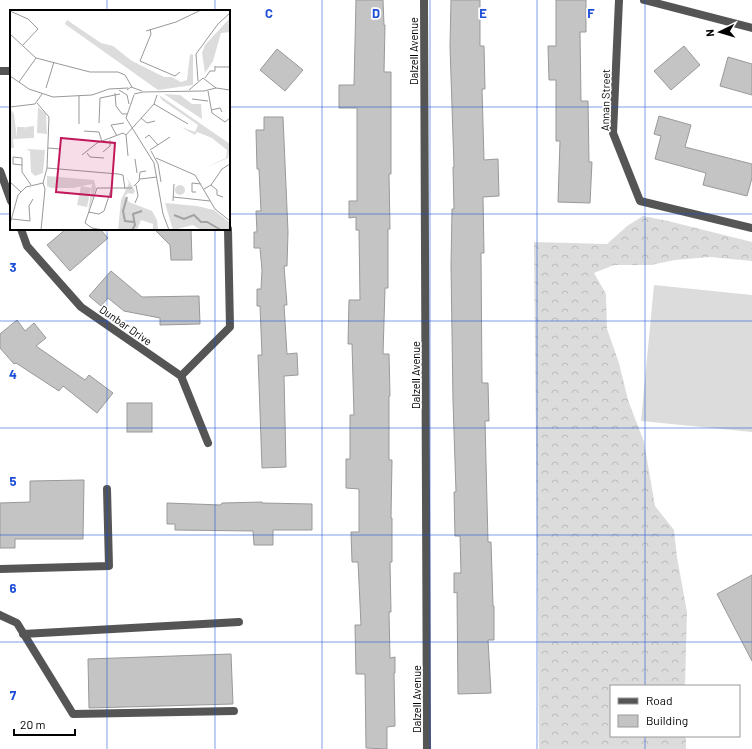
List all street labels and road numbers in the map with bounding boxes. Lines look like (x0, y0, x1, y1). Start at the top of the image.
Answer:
street label: Dalzell Avenue (407, 17, 420, 85)
street label: Annan Street (598, 69, 612, 131)
street label: Dunbar Drive (97, 302, 155, 348)
street label: Dalzell Avenue (409, 341, 422, 409)
street label: Dalzell Avenue (410, 665, 423, 733)

